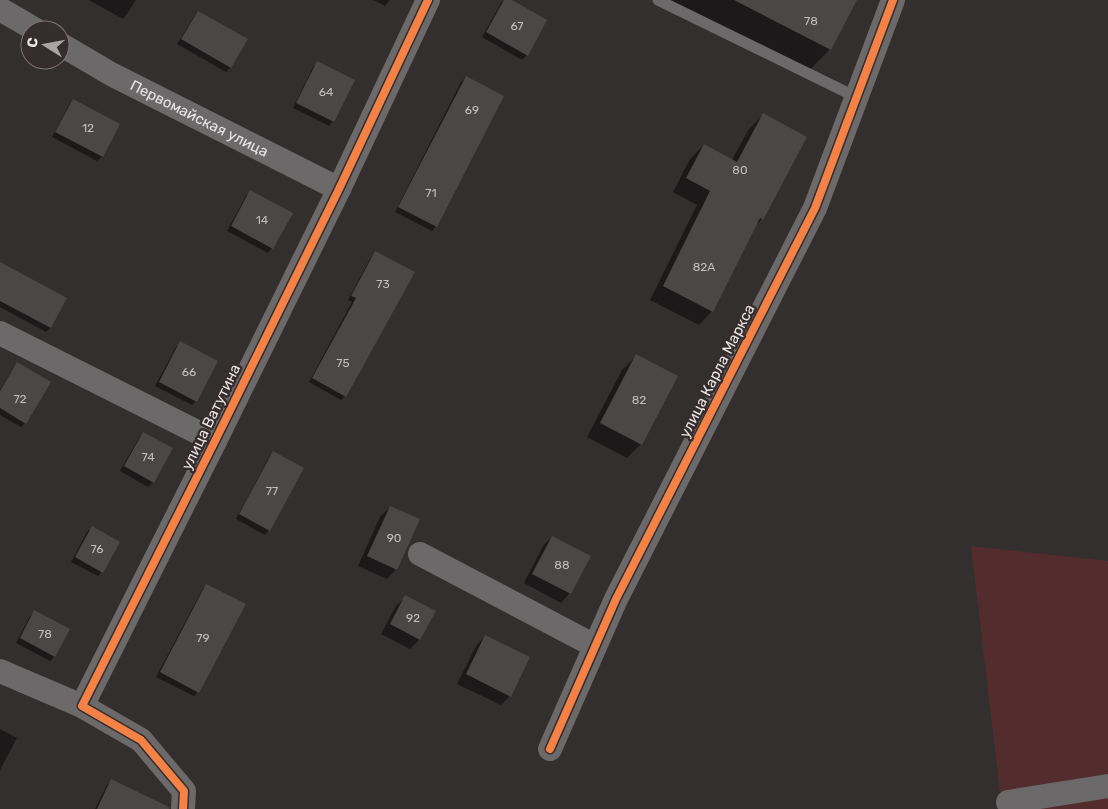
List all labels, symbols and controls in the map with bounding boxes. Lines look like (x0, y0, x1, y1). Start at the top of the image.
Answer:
house number: 78 (804, 14, 818, 28)
house number: 67 (510, 19, 524, 33)
north arrow (20, 20, 70, 70)
text: С (23, 36, 42, 49)
street label: Первомайская улица (127, 76, 271, 161)
house number: 64 (319, 85, 334, 99)
house number: 69 (465, 103, 479, 117)
house number: 12 (82, 121, 94, 135)
house number: 80 (732, 163, 748, 177)
house number: 71 (425, 186, 437, 200)
house number: 14 (256, 213, 269, 227)
house number: 82А (693, 260, 715, 274)
house number: 73 (376, 277, 390, 291)
street label: улица Карла Маркса (675, 301, 759, 441)
house number: 75 (336, 356, 350, 370)
street label: улица Ватутина (178, 361, 244, 473)
house number: 66 (182, 365, 196, 379)
house number: 72 (13, 392, 27, 406)
house number: 82 (632, 393, 646, 407)
house number: 74 (141, 450, 155, 464)
house number: 77 (266, 484, 278, 498)
house number: 90 (387, 531, 401, 545)
house number: 76 (90, 542, 104, 556)
house number: 88 (554, 558, 570, 572)
house number: 92 (406, 611, 420, 625)
house number: 78 (38, 627, 52, 641)
house number: 79 (196, 631, 210, 645)

